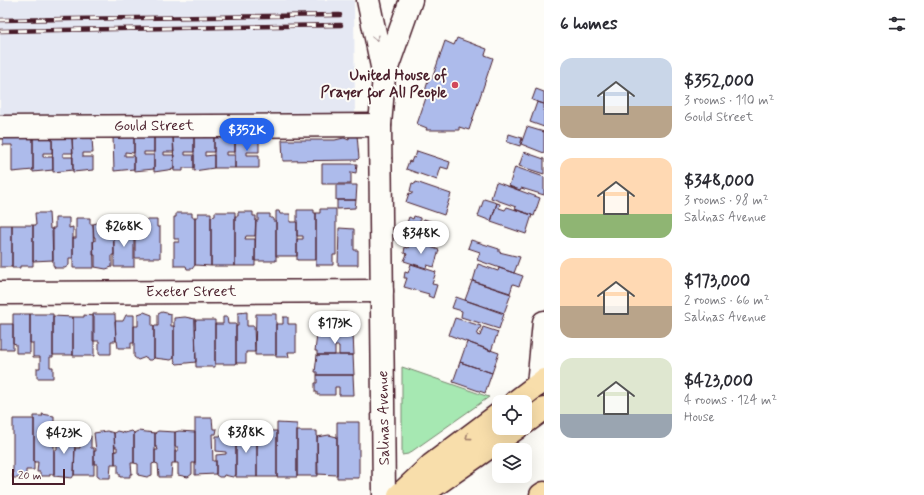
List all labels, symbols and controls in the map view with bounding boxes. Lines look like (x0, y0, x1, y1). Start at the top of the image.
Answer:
text: 6 homes (560, 13, 618, 35)
icon: filters (886, 13, 908, 35)
one-way arrow (371, 35, 379, 41)
place label: United House of Prayer for All People (320, 66, 448, 105)
text: $352,000 (684, 70, 754, 92)
icon: home (592, 74, 640, 122)
marker: United House of Prayer for All People (450, 80, 460, 90)
text: 3 rooms · 110 m² (684, 92, 774, 109)
text: Gould Street (684, 109, 753, 126)
street label: Gould Street (114, 116, 194, 136)
pin: $352K (219, 118, 275, 152)
text: $352K (228, 122, 266, 139)
text: $348,000 (684, 170, 754, 192)
icon: home (592, 174, 640, 222)
text: 3 rooms · 98 m² (684, 192, 769, 209)
text: Salinas Avenue (684, 209, 766, 226)
pin: $268K (96, 214, 152, 248)
text: $268K (105, 218, 143, 235)
pin: $348K (393, 221, 449, 255)
text: $348K (402, 225, 440, 242)
text: $173,000 (684, 270, 750, 292)
icon: home (592, 274, 640, 322)
street label: Exeter Street (146, 282, 237, 302)
text: 2 rooms · 66 m² (684, 292, 769, 309)
text: Salinas Avenue (684, 309, 766, 326)
pin: $173K (307, 311, 363, 345)
text: $173K (318, 315, 352, 332)
street label: Salinas Avenue (373, 370, 395, 466)
text: $423,000 (684, 370, 753, 392)
icon: home (592, 374, 640, 422)
text: 4 rooms · 124 m² (684, 392, 777, 409)
map controls (492, 395, 532, 483)
button: locate (492, 395, 532, 435)
text: House (684, 409, 715, 426)
pin: $388K (218, 420, 274, 454)
pin: $423K (36, 421, 92, 455)
text: $388K (228, 424, 264, 441)
text: $423K (46, 425, 82, 442)
one-way arrow (465, 433, 472, 440)
button: layers (492, 443, 532, 483)
scale bar (12, 467, 65, 486)
text: 20 m (18, 469, 41, 483)

